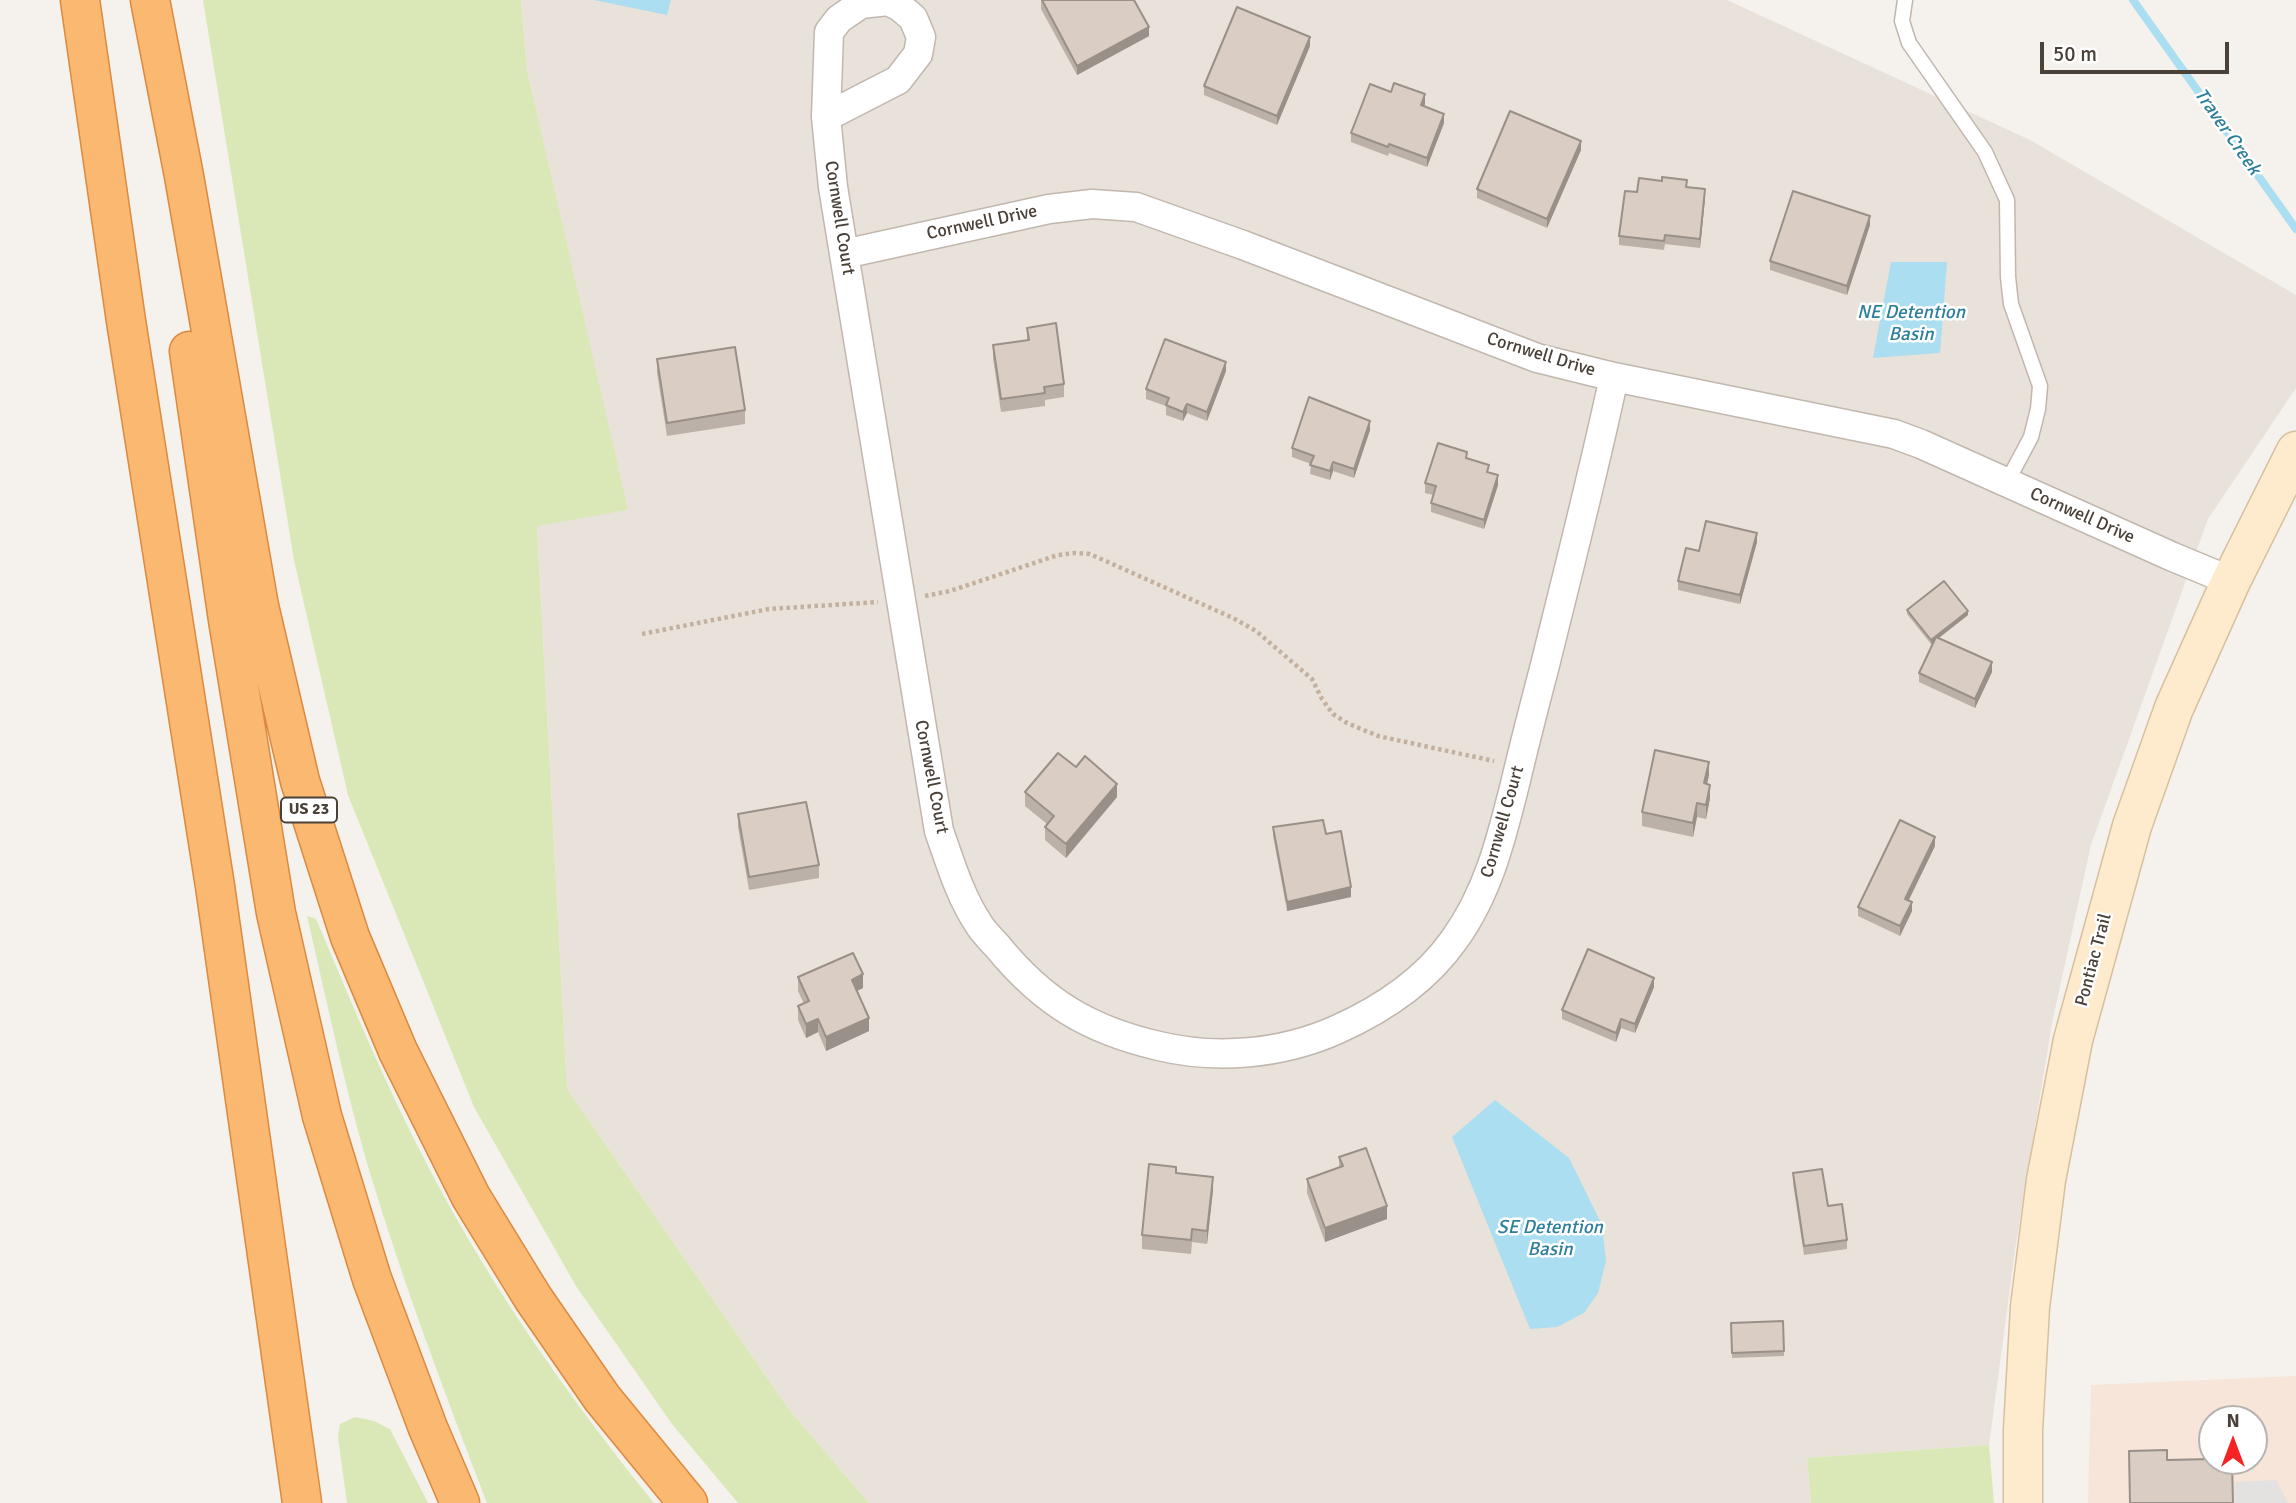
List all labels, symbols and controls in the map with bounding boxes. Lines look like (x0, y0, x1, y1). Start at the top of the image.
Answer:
scale bar (2044, 28, 2233, 72)
text: 50 m (2053, 41, 2097, 67)
water label: Traver Creek (2189, 84, 2265, 180)
street label: Cornwell Court (819, 159, 859, 277)
street label: Cornwell Drive (925, 201, 1039, 245)
water label: NE Detention Basin (1857, 302, 1965, 346)
street label: Cornwell Drive (1484, 328, 1598, 382)
street label: Cornwell Drive (2026, 483, 2138, 549)
street label: Cornwell Court (909, 718, 953, 836)
street label: Cornwell Court (1477, 763, 1529, 881)
road number: US 23 (281, 797, 337, 822)
street label: Pontiac Trail (2071, 911, 2117, 1009)
water label: SE Detention Basin (1497, 1217, 1603, 1261)
north arrow (2198, 1405, 2268, 1475)
text: N (2226, 1409, 2240, 1433)

